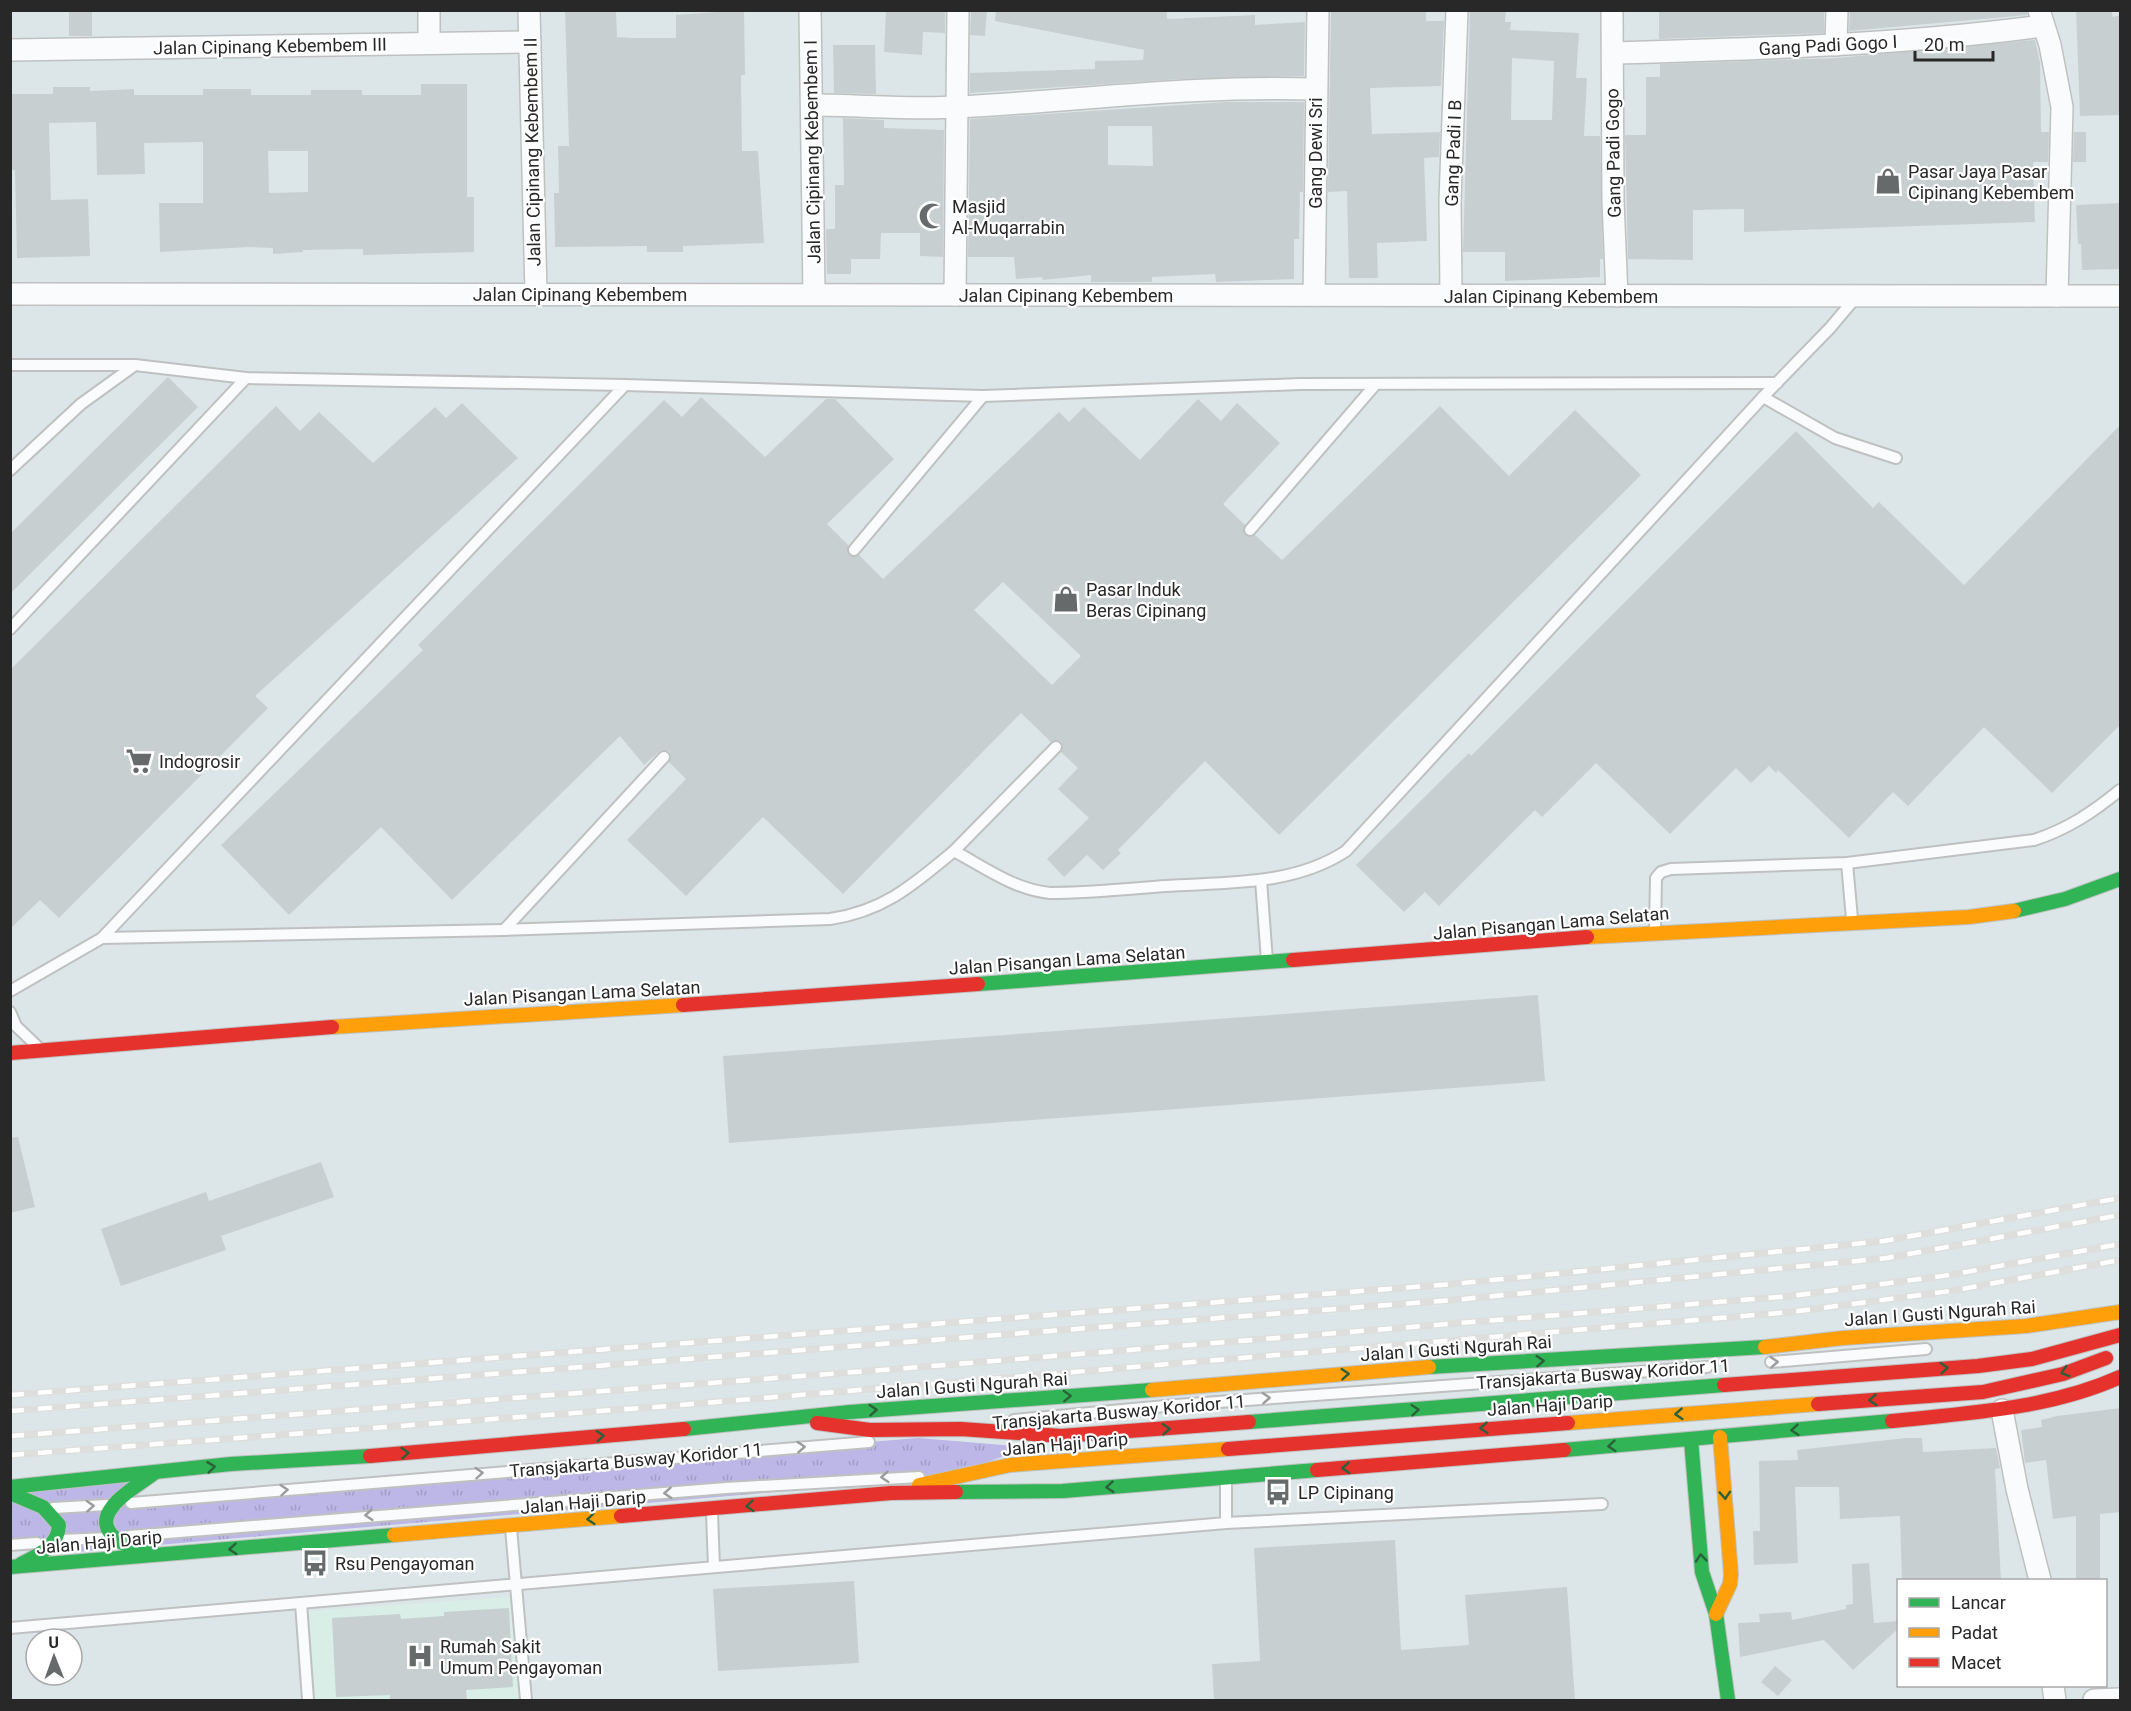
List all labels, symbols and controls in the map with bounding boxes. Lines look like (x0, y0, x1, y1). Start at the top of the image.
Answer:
scale bar (1915, 24, 1993, 62)
street label: Gang Padi Gogo I (1758, 31, 1898, 59)
street label: Jalan Cipinang Kebembem III (153, 33, 387, 59)
text: 20 m (1924, 34, 1964, 55)
street label: Jalan Cipinang Kebembem II (520, 37, 544, 267)
street label: Jalan Cipinang Kebembem I (800, 40, 824, 264)
street label: Gang Padi Gogo (1601, 88, 1625, 218)
street label: Gang Dewi Sri (1305, 97, 1326, 209)
street label: Gang Padi I B (1441, 99, 1465, 207)
place label: Pasar Jaya Pasar Cipinang Kebembem (1908, 161, 2074, 203)
shop icon: Pasar Jaya Pasar Cipinang Kebembem (1873, 166, 1903, 196)
place label: Masjid Al-Muqarrabin (952, 196, 1065, 238)
mosque icon: Masjid Al-Muqarrabin (917, 201, 947, 231)
street label: Jalan Cipinang Kebembem (473, 284, 687, 305)
street label: Jalan Cipinang Kebembem (959, 285, 1173, 306)
street label: Jalan Cipinang Kebembem (1444, 286, 1658, 307)
place label: Pasar Induk Beras Cipinang (1086, 579, 1206, 621)
shop icon: Pasar Induk Beras Cipinang (1051, 584, 1081, 614)
supermarket icon: Indogrosir (124, 746, 154, 776)
place label: Indogrosir (159, 751, 240, 772)
street label: Jalan Pisangan Lama Selatan (1432, 902, 1670, 944)
street label: Jalan Pisangan Lama Selatan (948, 941, 1186, 979)
street label: Jalan Pisangan Lama Selatan (463, 976, 701, 1010)
street label: Jalan I Gusti Ngurah Rai (1844, 1296, 2036, 1330)
street label: Jalan I Gusti Ngurah Rai (1360, 1331, 1552, 1365)
one-way arrow (1535, 1354, 1544, 1367)
street label: Transjakarta Busway Koridor 11 (1475, 1355, 1731, 1393)
one-way arrow (1770, 1356, 1779, 1369)
one-way arrow (1939, 1362, 1948, 1375)
one-way arrow (2060, 1365, 2071, 1377)
street label: Jalan I Gusti Ngurah Rai (876, 1368, 1068, 1402)
one-way arrow (1341, 1368, 1350, 1381)
street label: Transjakarta Busway Koridor 11 (991, 1390, 1247, 1434)
one-way arrow (1063, 1390, 1072, 1402)
street label: Jalan Haji Darip (1486, 1390, 1614, 1420)
one-way arrow (1261, 1392, 1270, 1405)
one-way arrow (1869, 1394, 1878, 1407)
one-way arrow (868, 1404, 877, 1417)
one-way arrow (1410, 1404, 1419, 1417)
one-way arrow (1674, 1407, 1683, 1420)
one-way arrow (1480, 1421, 1489, 1434)
one-way arrow (1161, 1422, 1170, 1435)
one-way arrow (1790, 1423, 1799, 1436)
street label: Jalan Haji Darip (1001, 1428, 1129, 1460)
one-way arrow (595, 1430, 604, 1443)
street label: Transjakarta Busway Koridor 11 (508, 1438, 764, 1482)
one-way arrow (1607, 1439, 1616, 1452)
one-way arrow (796, 1441, 805, 1454)
one-way arrow (401, 1446, 410, 1459)
one-way arrow (206, 1461, 216, 1473)
one-way arrow (1341, 1461, 1350, 1474)
one-way arrow (474, 1467, 483, 1480)
one-way arrow (881, 1470, 890, 1483)
bus stop icon: LP Cipinang (1263, 1477, 1293, 1507)
one-way arrow (1105, 1480, 1114, 1493)
place label: LP Cipinang (1298, 1482, 1394, 1503)
one-way arrow (280, 1484, 289, 1497)
street label: Jalan Haji Darip (519, 1486, 647, 1518)
one-way arrow (663, 1486, 672, 1499)
one-way arrow (1718, 1491, 1731, 1500)
one-way arrow (85, 1499, 94, 1512)
one-way arrow (745, 1499, 754, 1512)
one-way arrow (364, 1509, 373, 1522)
one-way arrow (586, 1512, 595, 1525)
street label: Jalan Haji Darip (35, 1526, 163, 1558)
one-way arrow (229, 1542, 238, 1555)
bus stop icon: Rsu Pengayoman (300, 1548, 330, 1578)
place label: Rsu Pengayoman (335, 1553, 474, 1574)
one-way arrow (1695, 1554, 1708, 1563)
legend (1897, 1579, 2107, 1687)
text: Lancar (1951, 1592, 2006, 1613)
text: Padat (1951, 1622, 1998, 1643)
north arrow (24, 1627, 84, 1687)
text: U (48, 1633, 59, 1652)
place label: Rumah Sakit Umum Pengayoman (440, 1636, 602, 1678)
hospital icon: Rumah Sakit Umum Pengayoman (405, 1641, 435, 1671)
text: Macet (1951, 1652, 2001, 1673)

